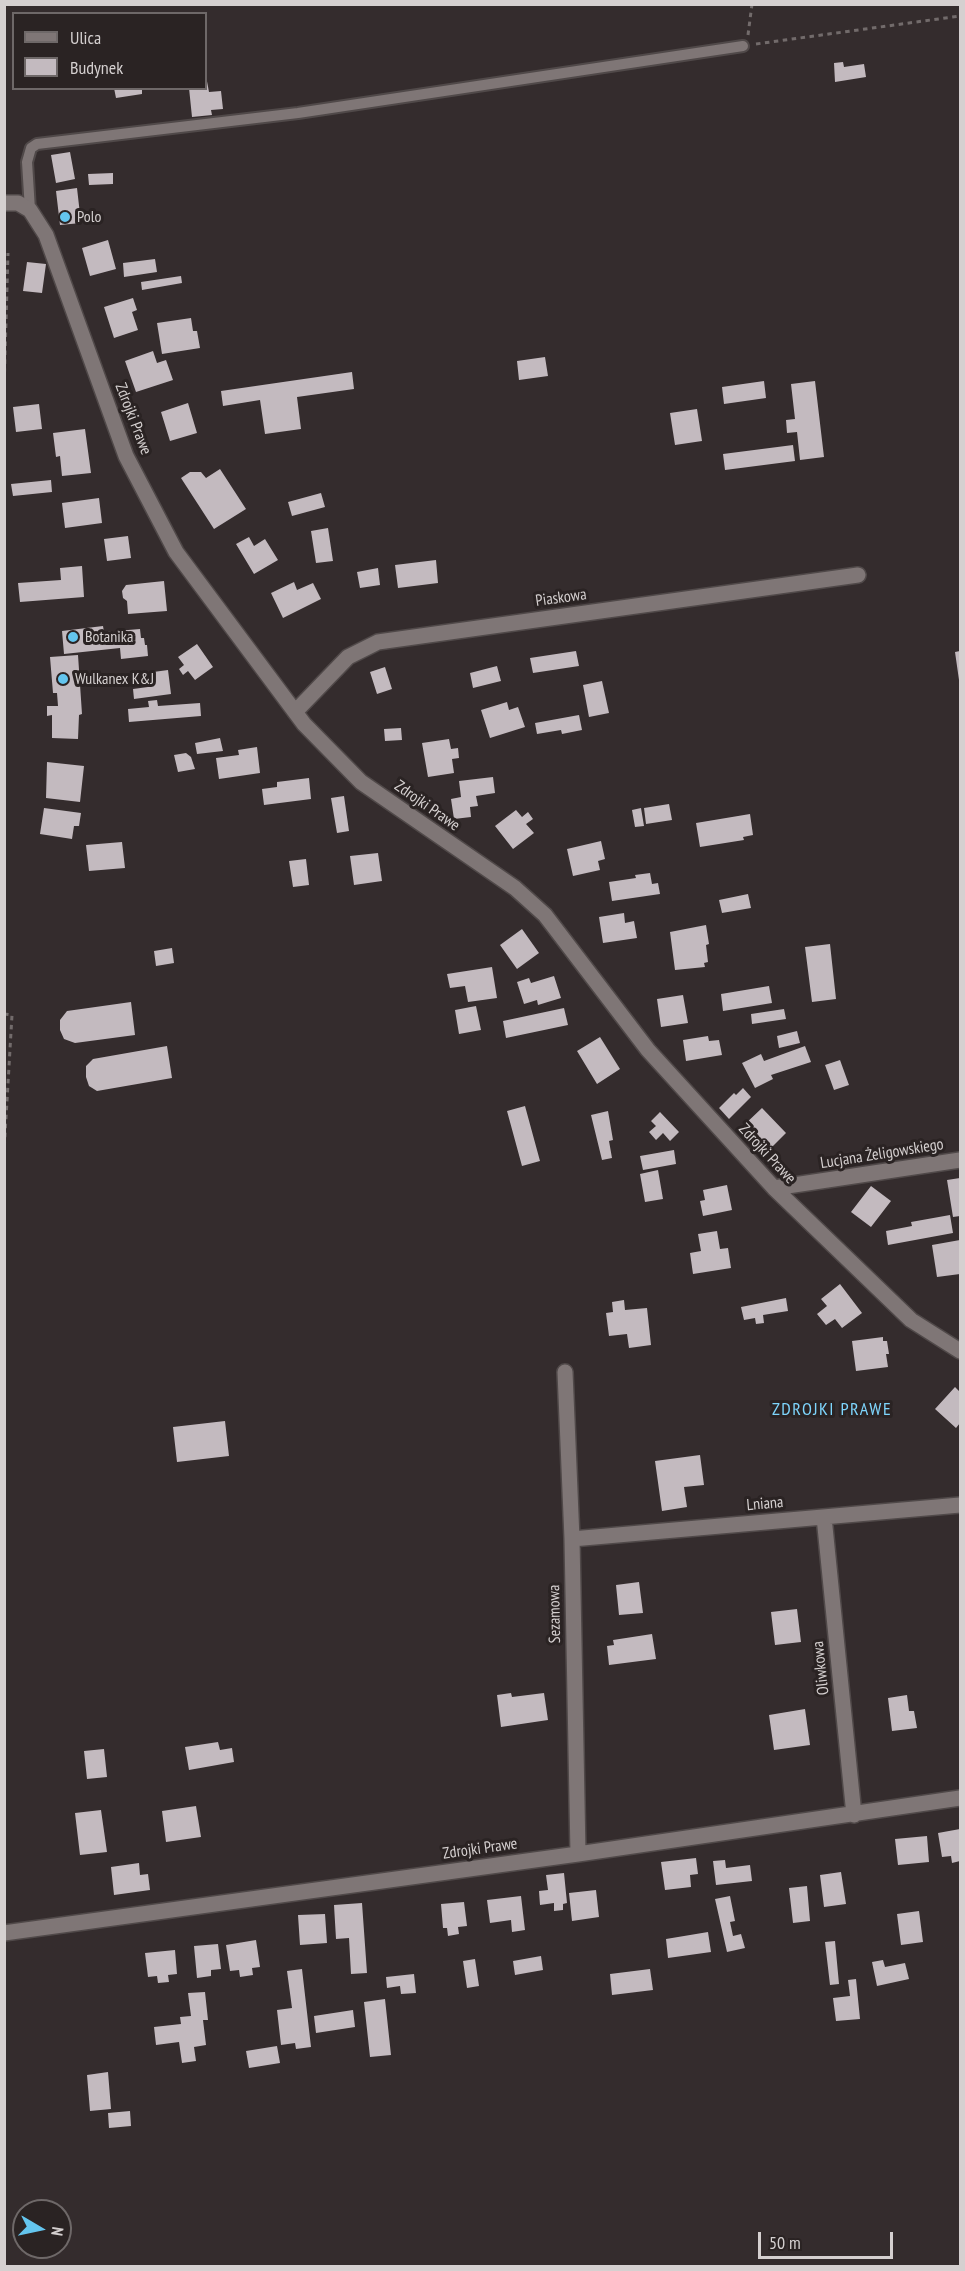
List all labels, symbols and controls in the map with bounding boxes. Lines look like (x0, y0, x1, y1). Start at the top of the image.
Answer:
legend (12, 12, 207, 90)
text: Ulica (70, 26, 101, 49)
text: Budynek (70, 56, 123, 79)
place label: Polo (77, 207, 101, 227)
marker: Polo (58, 210, 72, 224)
street label: Zdrojki Prawe (111, 380, 155, 458)
street label: Piaskowa (534, 585, 588, 611)
place label: Botanika (85, 627, 133, 647)
marker: Botanika (66, 630, 80, 644)
place label: Wulkanex K&J (75, 669, 154, 689)
marker: Wulkanex K&J (56, 672, 70, 686)
street label: Zdrojki Prawe (391, 777, 463, 835)
street label: Zdrojki Prawe (734, 1120, 800, 1188)
street label: Lucjana Żeligowskiego (819, 1135, 945, 1173)
district label: ZDROJKI PRAWE (772, 1399, 892, 1421)
street label: Lniana (746, 1493, 784, 1515)
street label: Sezamowa (545, 1585, 565, 1643)
street label: Oliwkowa (809, 1640, 833, 1696)
street label: Zdrojki Prawe (441, 1834, 519, 1864)
north arrow (12, 2199, 72, 2259)
scale bar (761, 2220, 896, 2258)
text: N (47, 2226, 68, 2237)
text: 50 m (769, 2231, 801, 2254)

